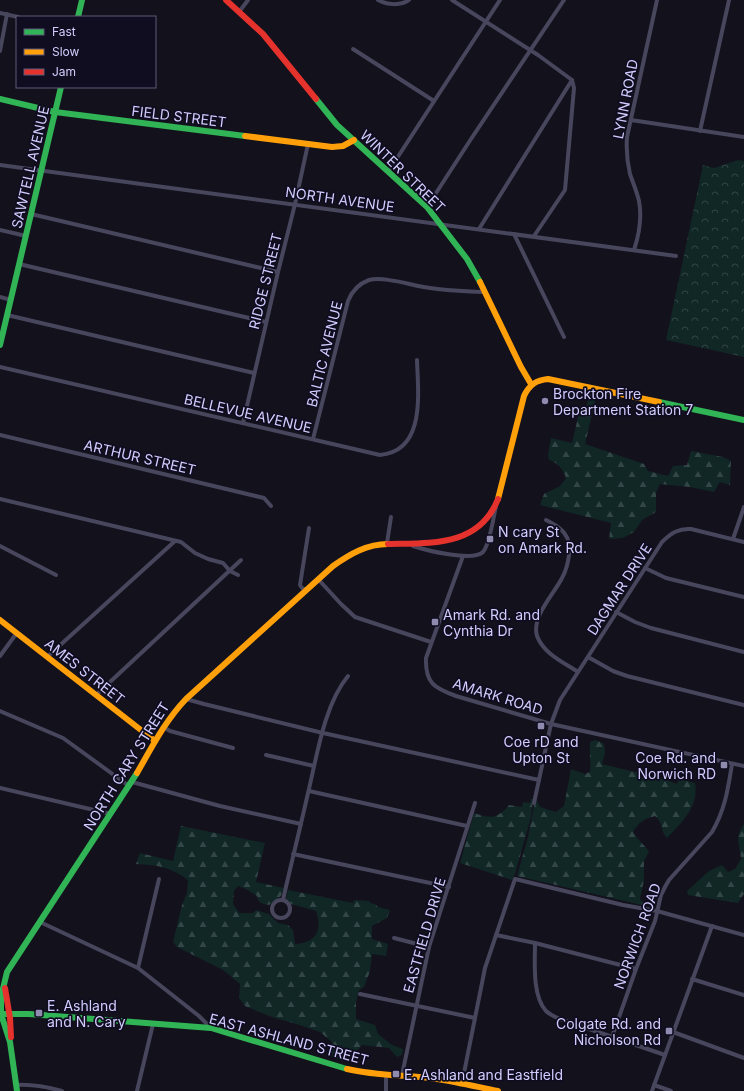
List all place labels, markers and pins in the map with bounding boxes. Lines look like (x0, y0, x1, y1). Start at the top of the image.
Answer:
place label: Brockton Fire Department Station 7 (553, 385, 693, 418)
marker: Brockton Fire Department Station 7 (540, 396, 550, 406)
place label: N cary St on Amark Rd. (498, 523, 587, 556)
marker: N cary St on Amark Rd. (485, 534, 495, 544)
place label: Amark Rd. and Cynthia Dr (443, 606, 540, 639)
marker: Amark Rd. and Cynthia Dr (430, 617, 440, 627)
marker: Coe rD and Upton St (536, 721, 546, 731)
place label: Coe rD and Upton St (504, 733, 578, 766)
place label: Coe Rd. and Norwich RD (635, 749, 716, 782)
marker: Coe Rd. and Norwich RD (719, 760, 729, 770)
place label: E. Ashland and N. Cary (47, 997, 126, 1030)
marker: E. Ashland and N. Cary (34, 1008, 44, 1018)
place label: Colgate Rd. and Nicholson Rd (556, 1015, 661, 1048)
marker: Colgate Rd. and Nicholson Rd (664, 1026, 674, 1036)
place label: E. Ashland and Eastfield (404, 1066, 563, 1083)
marker: E. Ashland and Eastfield (391, 1069, 401, 1079)

